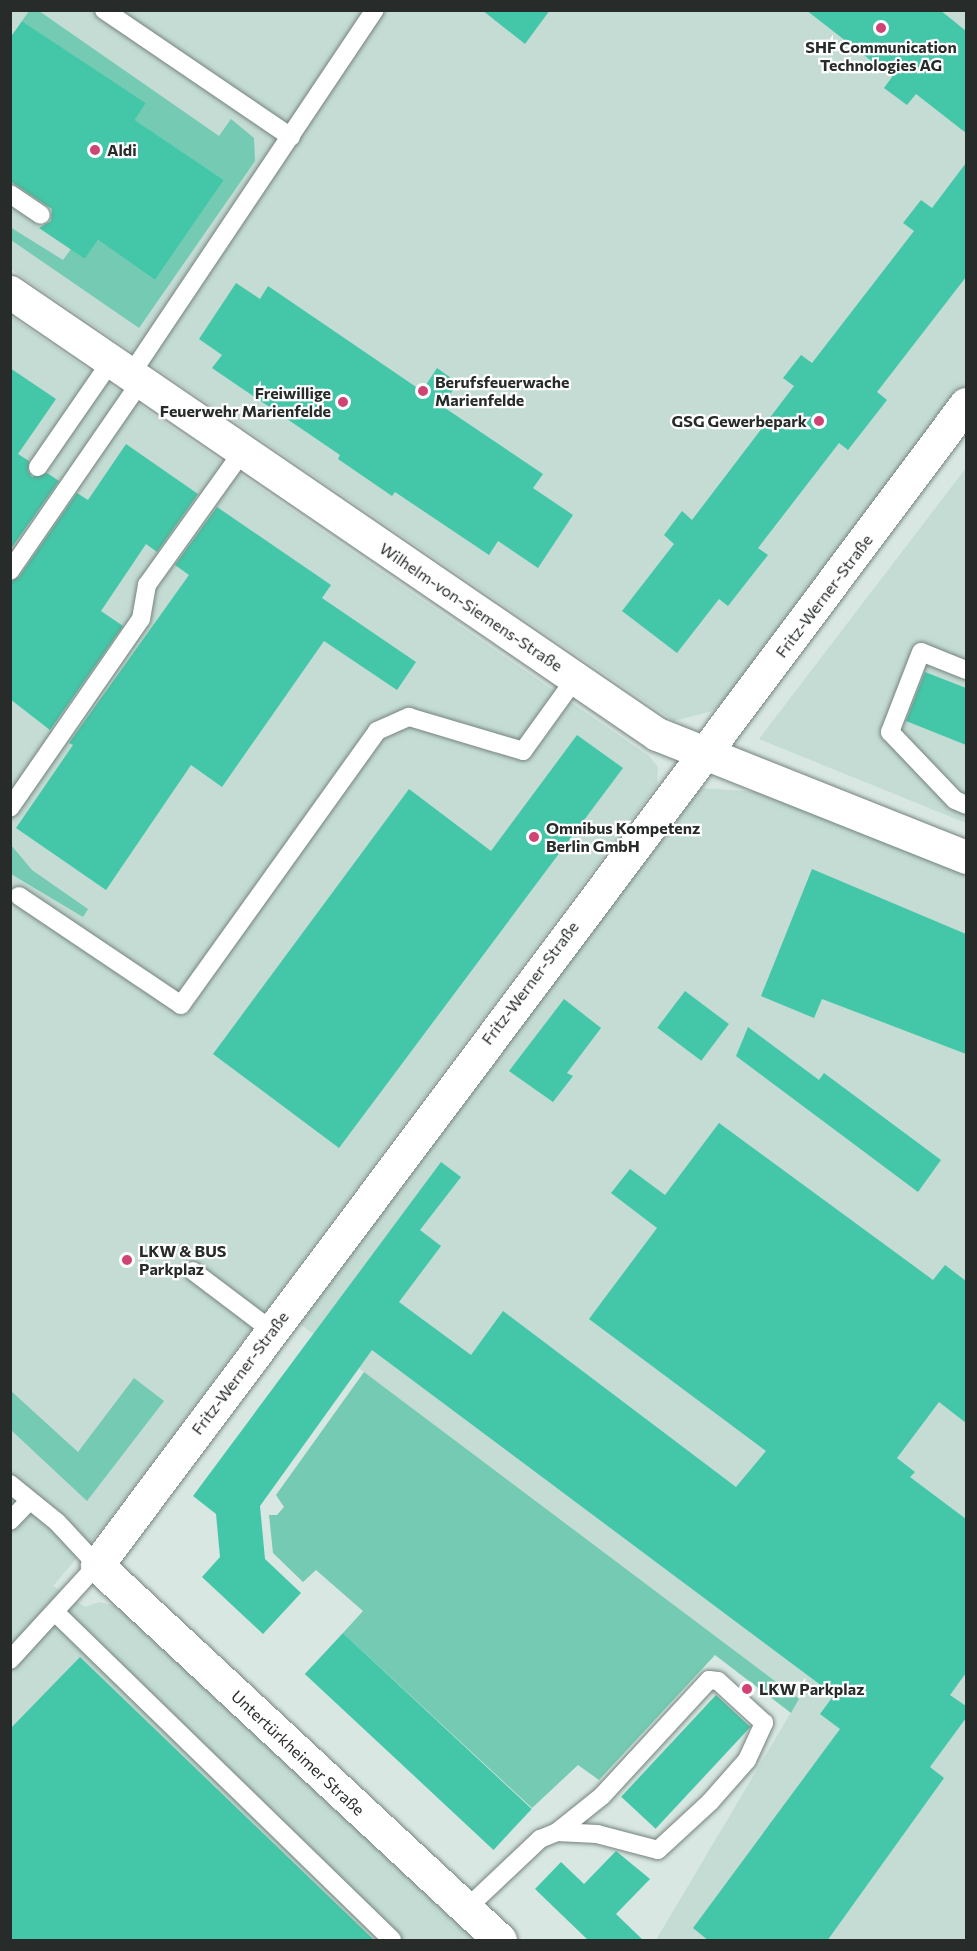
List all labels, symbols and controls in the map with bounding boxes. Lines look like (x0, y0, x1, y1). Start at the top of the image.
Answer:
marker: SHF Communication Technologies AG (874, 21, 888, 35)
place label: SHF Communication Technologies AG (805, 37, 957, 75)
place label: Aldi (107, 140, 137, 160)
marker: Aldi (88, 143, 102, 157)
place label: Berufsfeuerwache Marienfelde (435, 372, 569, 410)
place label: Freiwillige Feuerwehr Marienfelde (160, 383, 331, 421)
marker: Berufsfeuerwache Marienfelde (416, 384, 430, 398)
marker: Freiwillige Feuerwehr Marienfelde (336, 395, 350, 409)
place label: GSG Gewerbepark (672, 411, 807, 431)
marker: GSG Gewerbepark (812, 414, 826, 428)
street label: Fritz-Werner-Straße (771, 531, 877, 661)
street label: Wilhelm-von-Siemens-Straße (376, 539, 566, 675)
place label: Omnibus Kompetenz Berlin GmbH (546, 818, 700, 856)
marker: Omnibus Kompetenz Berlin GmbH (527, 830, 541, 844)
street label: Fritz-Werner-Straße (477, 918, 583, 1048)
place label: LKW & BUS Parkplaz (139, 1241, 226, 1279)
marker: LKW & BUS Parkplaz (120, 1253, 134, 1267)
street label: Fritz-Werner-Straße (187, 1308, 293, 1438)
place label: LKW Parkplaz (759, 1679, 864, 1699)
marker: LKW Parkplaz (740, 1682, 754, 1696)
street label: Untertürkheimer Straße (228, 1686, 368, 1820)

